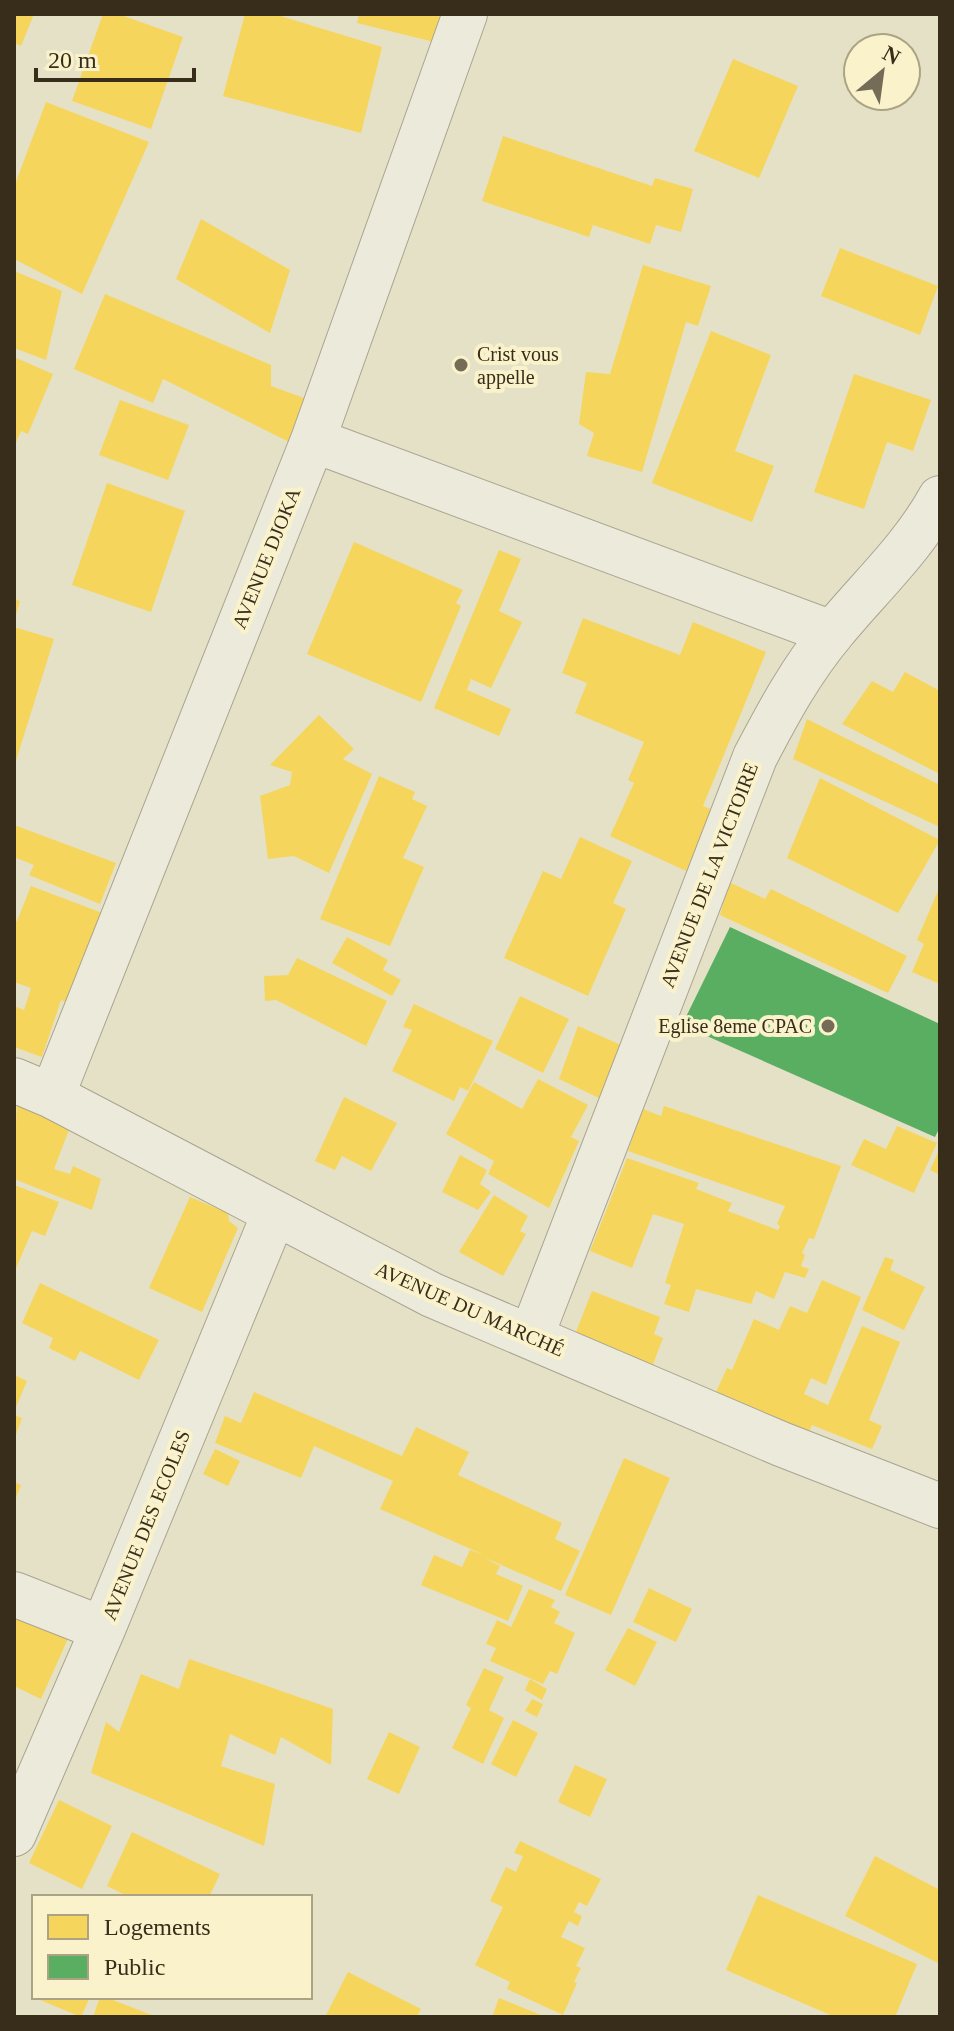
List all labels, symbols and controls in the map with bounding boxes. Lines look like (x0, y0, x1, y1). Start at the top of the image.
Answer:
scale bar (36, 32, 194, 82)
north arrow (842, 32, 922, 112)
text: N (878, 40, 905, 70)
text: 20 m (48, 47, 97, 73)
place label: Crist vous appelle (477, 343, 559, 389)
marker: Crist vous appelle (452, 356, 470, 374)
street label: AVENUE DJOKA (228, 484, 305, 632)
street label: AVENUE DE LA VICTOIRE (656, 759, 762, 991)
place label: Eglise 8eme CPAC (658, 1015, 812, 1038)
marker: Eglise 8eme CPAC (819, 1017, 837, 1035)
street label: AVENUE DU MARCHÉ (372, 1257, 568, 1361)
street label: AVENUE DES ECOLES (98, 1427, 194, 1623)
legend (32, 1895, 312, 1999)
text: Logements (104, 1914, 211, 1940)
text: Public (104, 1954, 165, 1980)

